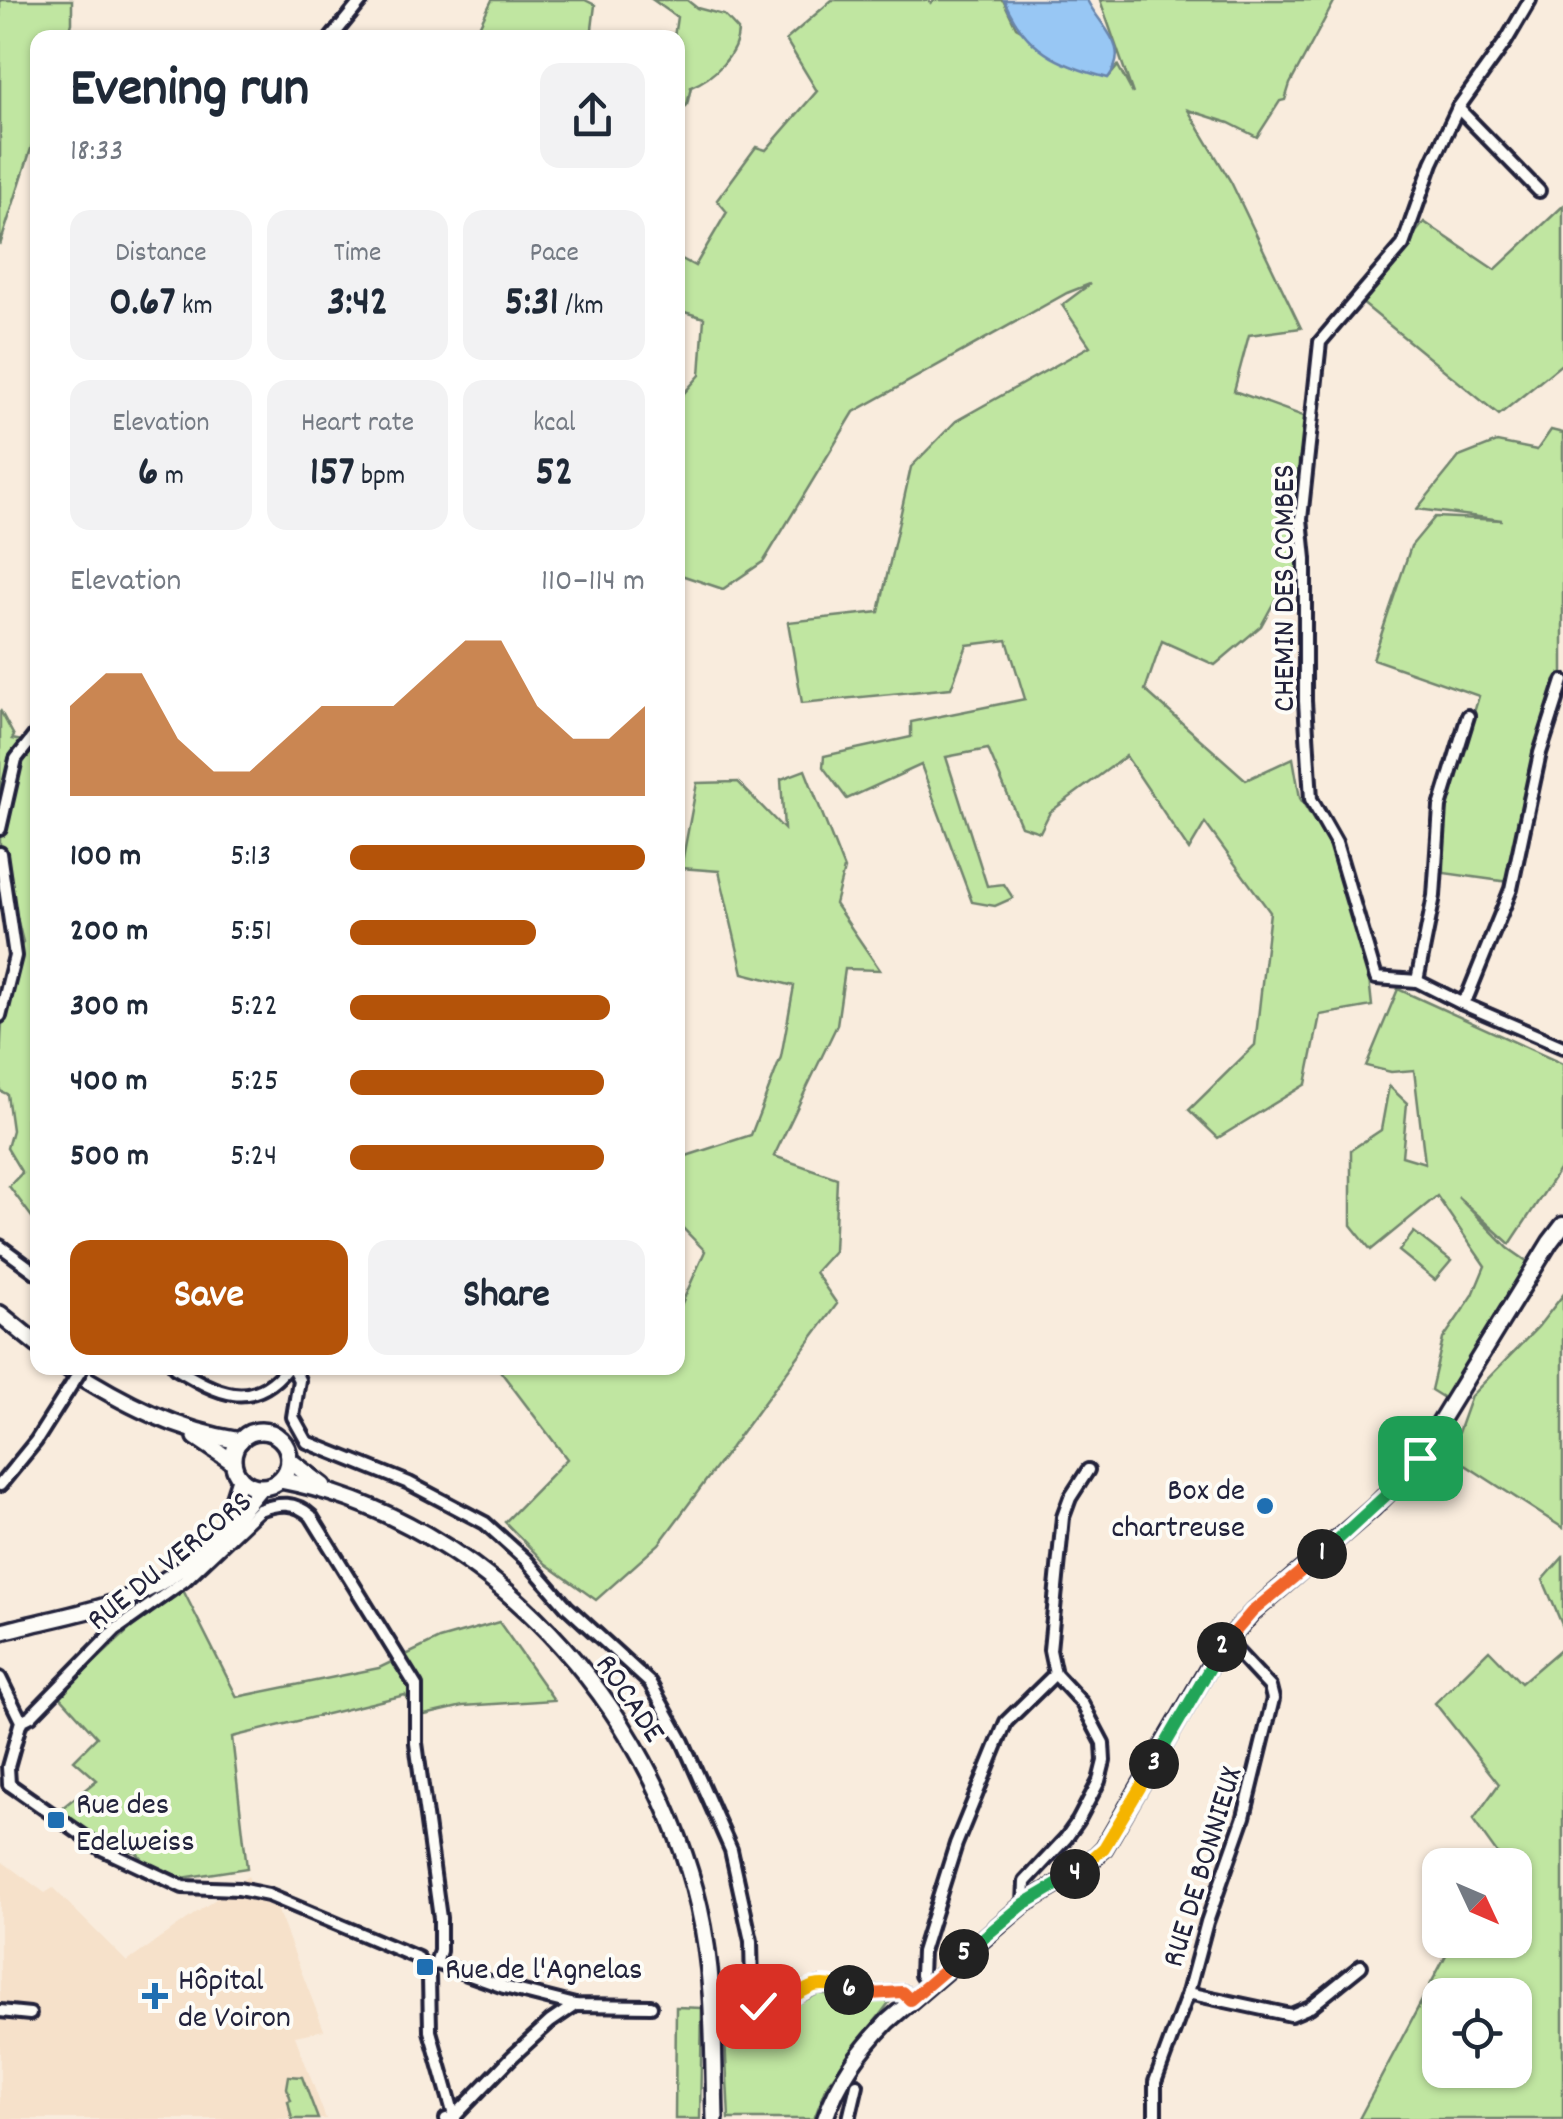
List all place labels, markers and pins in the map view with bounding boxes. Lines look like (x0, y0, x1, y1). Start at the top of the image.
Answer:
pin (1378, 1416, 1463, 1501)
place label: Box de chartreuse (1111, 1470, 1245, 1553)
marker: Box de chartreuse (1254, 1495, 1276, 1517)
pin: 1 (1297, 1529, 1347, 1579)
pin: 2 (1197, 1622, 1247, 1672)
pin: 3 (1129, 1739, 1179, 1789)
place label: Rue des Edelweiss (76, 1784, 195, 1867)
marker: Rue des Edelweiss (45, 1809, 67, 1831)
pin: 4 (1050, 1849, 1100, 1899)
pin: 5 (939, 1929, 989, 1979)
place label: Rue de l'Agnelas (445, 1949, 643, 1995)
marker: Rue de l'Agnelas (414, 1956, 436, 1978)
place label: Hôpital de Voiron (178, 1960, 291, 2043)
pin (716, 1964, 801, 2049)
pin: 6 (824, 1965, 874, 2015)
marker: Hôpital de Voiron (142, 1983, 168, 2009)

